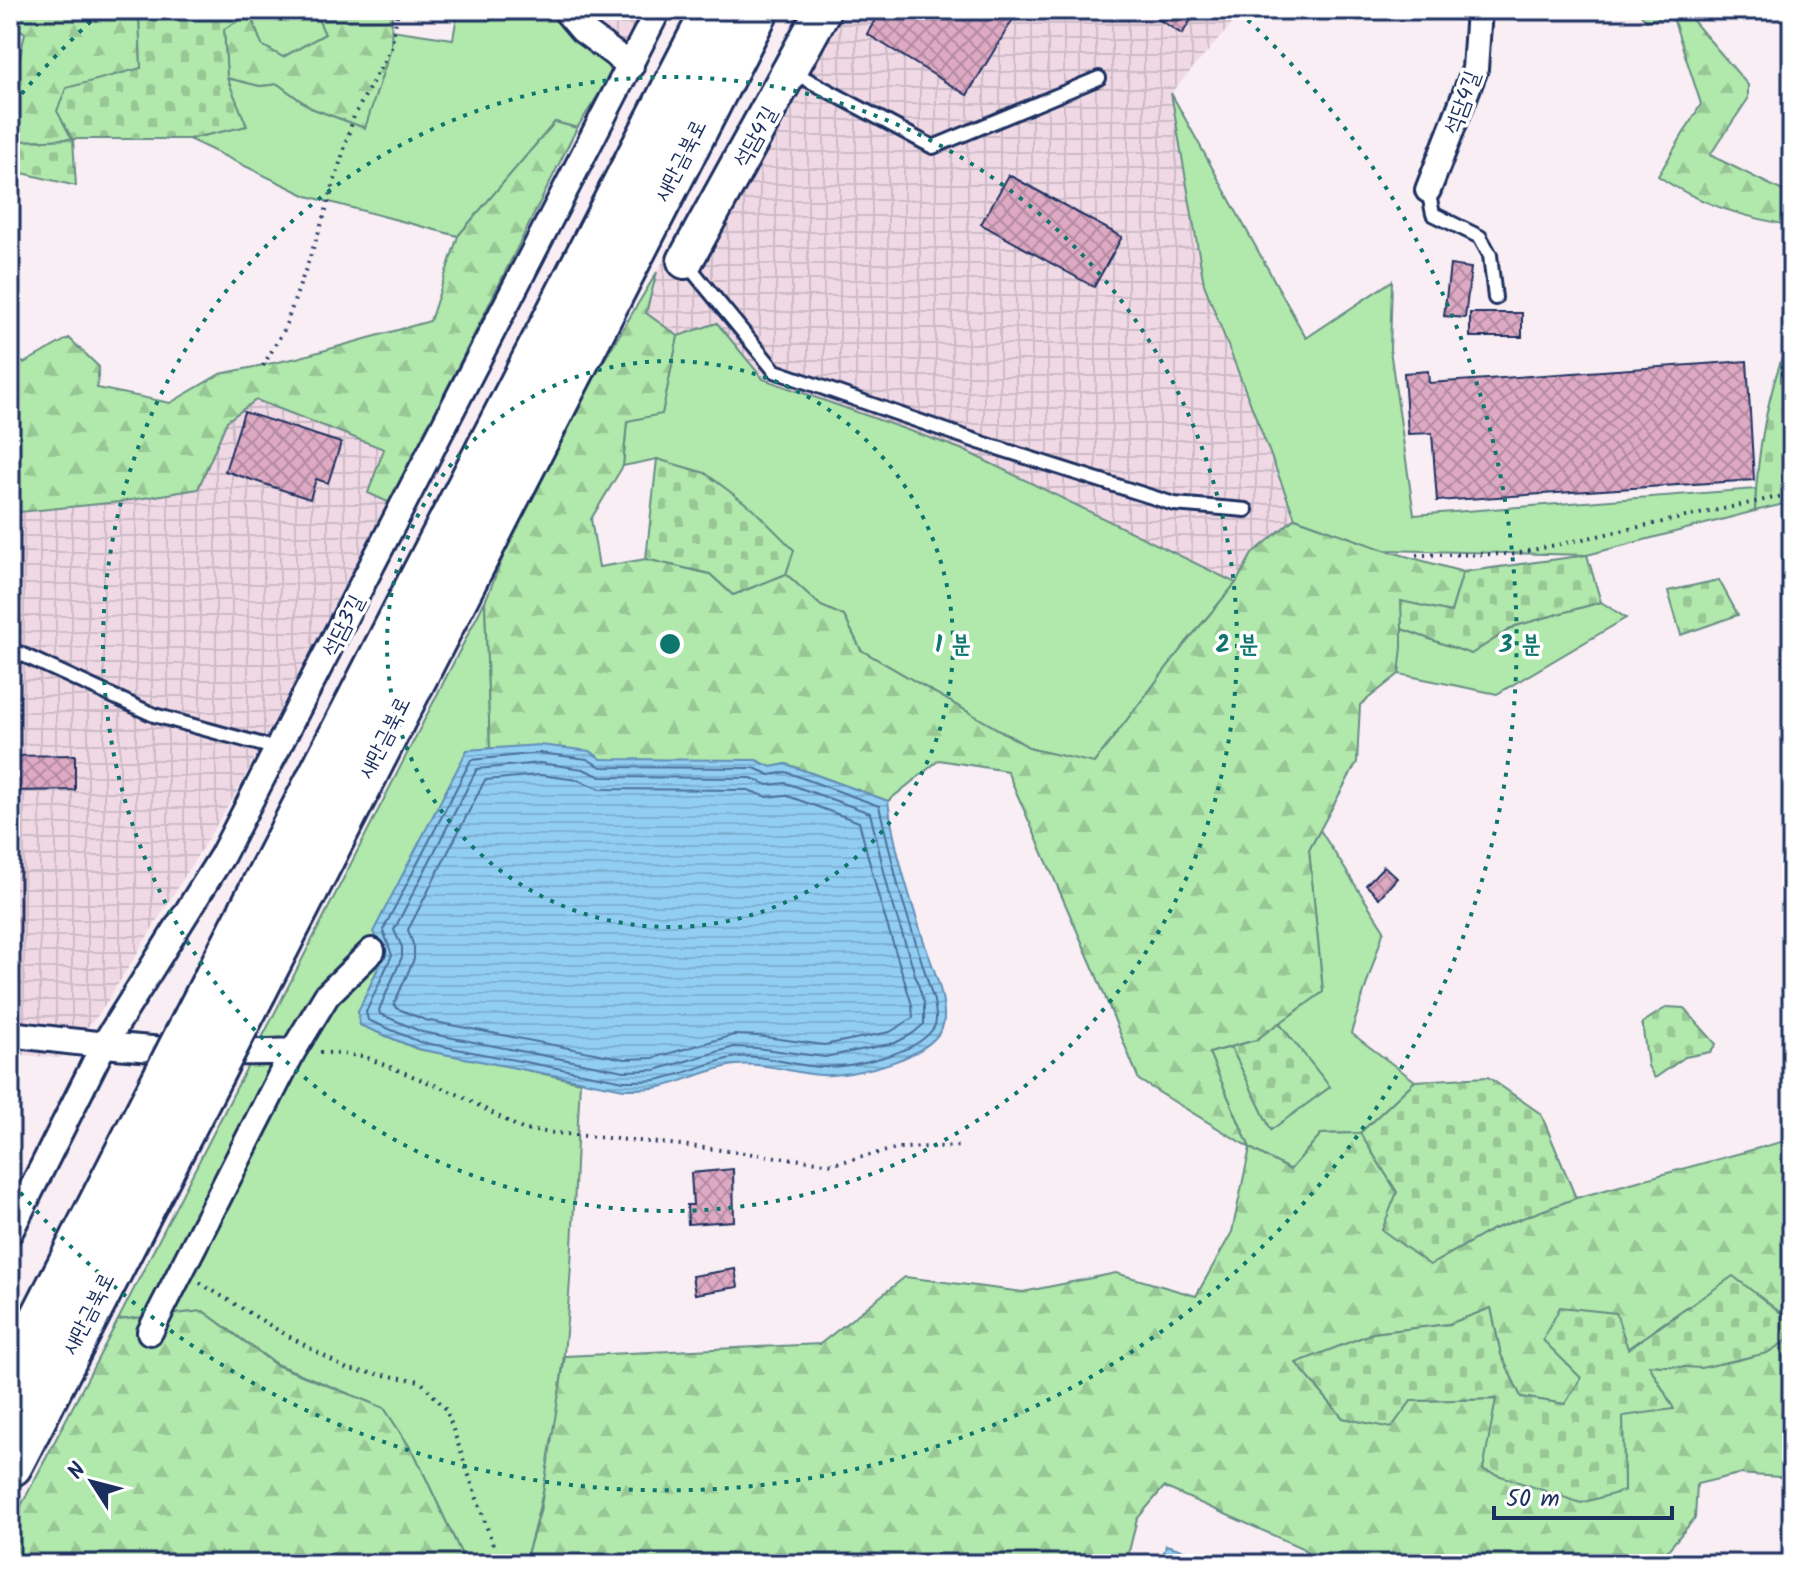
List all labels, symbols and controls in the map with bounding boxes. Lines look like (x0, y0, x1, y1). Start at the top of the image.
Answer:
street label: 석담4길 (1436, 66, 1491, 139)
street label: 석담4길 (725, 100, 787, 174)
street label: 새만금북로 (646, 114, 717, 209)
street label: 석담3길 (314, 589, 375, 663)
text: 1 분 (935, 626, 971, 665)
text: 2 분 (1216, 626, 1258, 665)
text: 3 분 (1498, 626, 1541, 665)
centre of rings (656, 630, 684, 658)
street label: 새만금북로 (350, 691, 421, 786)
street label: 새만금북로 (54, 1267, 125, 1362)
north arrow (52, 1442, 132, 1522)
text: N (60, 1456, 96, 1488)
scale bar (1494, 1470, 1672, 1520)
text: 50 m (1506, 1480, 1560, 1519)

